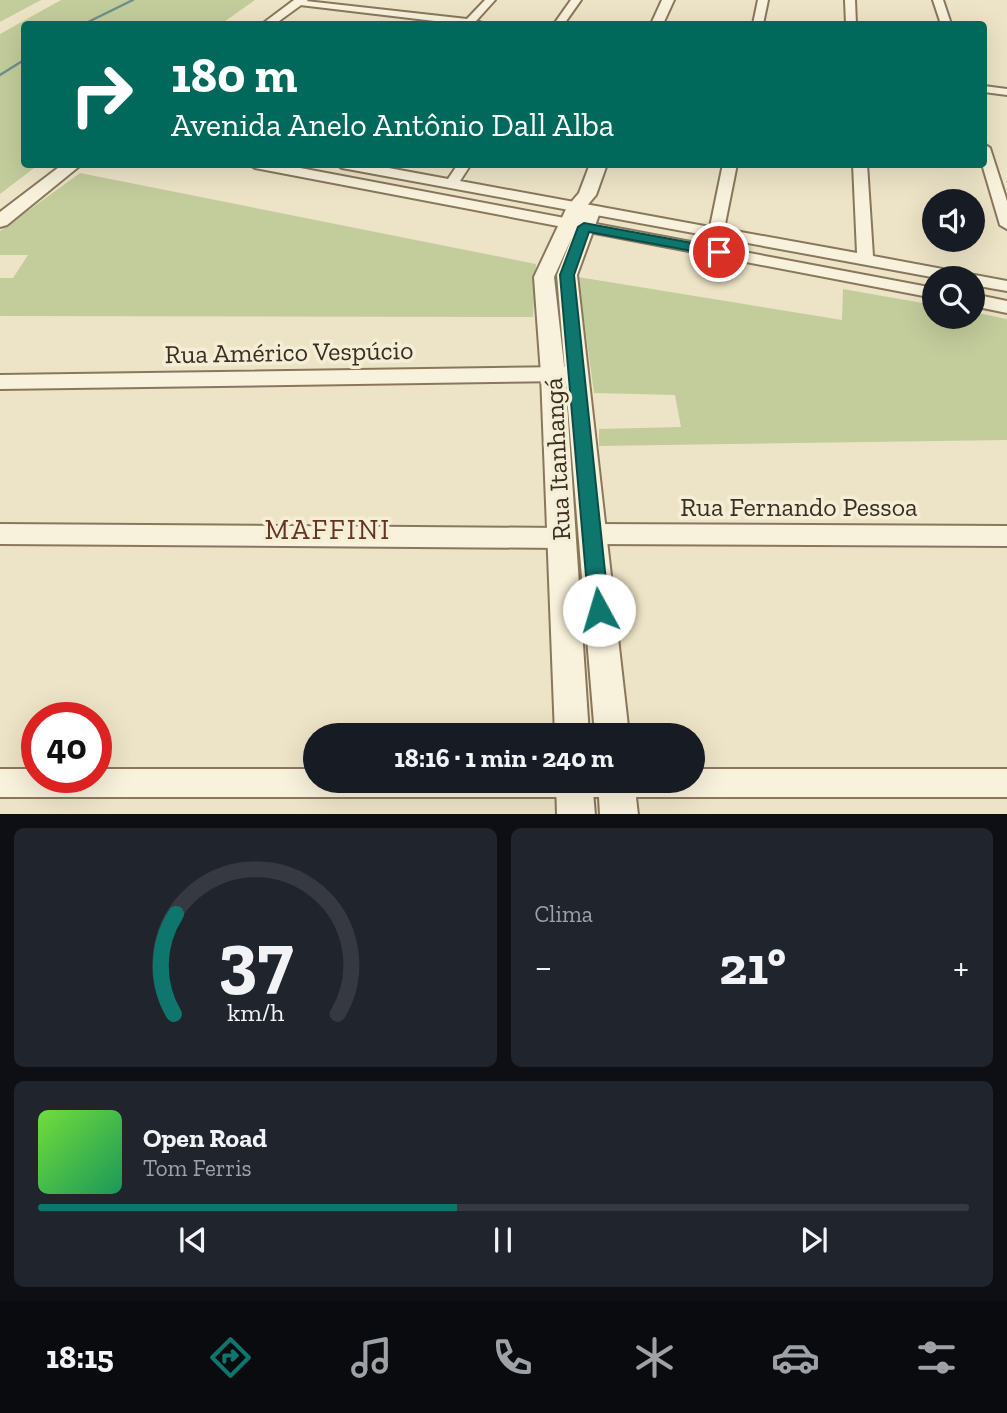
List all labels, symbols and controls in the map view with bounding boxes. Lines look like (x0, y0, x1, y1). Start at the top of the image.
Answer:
text: 180 m (171, 46, 298, 105)
icon: right (56, 49, 147, 140)
text: Avenida Anelo Antônio Dall Alba (171, 106, 614, 144)
map controls (922, 189, 985, 329)
button: sound (922, 189, 985, 252)
pin (689, 222, 749, 282)
icon: arrive (700, 233, 738, 271)
button: search (922, 266, 985, 329)
street label: Rua Américo Vespúcio (164, 334, 414, 370)
street label: Rua Itanhangá (537, 376, 577, 541)
street label: Rua Fernando Pessoa (680, 491, 918, 523)
district label: MAFFINI (265, 513, 391, 546)
position arrow (562, 573, 636, 647)
speed limit sign: 40 (21, 702, 112, 793)
text: 18:16 · 1 min · 240 m (394, 742, 614, 774)
text: Clima (535, 900, 593, 928)
text: 37 (218, 915, 293, 1003)
text: 21° (719, 935, 786, 997)
text: − (535, 944, 552, 990)
text: + (953, 944, 969, 990)
text: km/h (227, 996, 284, 1026)
text: Open Road (143, 1122, 267, 1154)
text: Tom Ferris (143, 1154, 252, 1182)
icon: previous (174, 1221, 212, 1259)
icon: pause (484, 1221, 522, 1259)
icon: next (795, 1221, 833, 1259)
icon: directions (206, 1333, 255, 1382)
icon: music (347, 1333, 396, 1382)
icon: phone (488, 1333, 537, 1382)
icon: climate (630, 1333, 679, 1382)
icon: car (771, 1333, 820, 1382)
icon: filters (912, 1333, 961, 1382)
text: 18:15 (46, 1338, 114, 1376)

